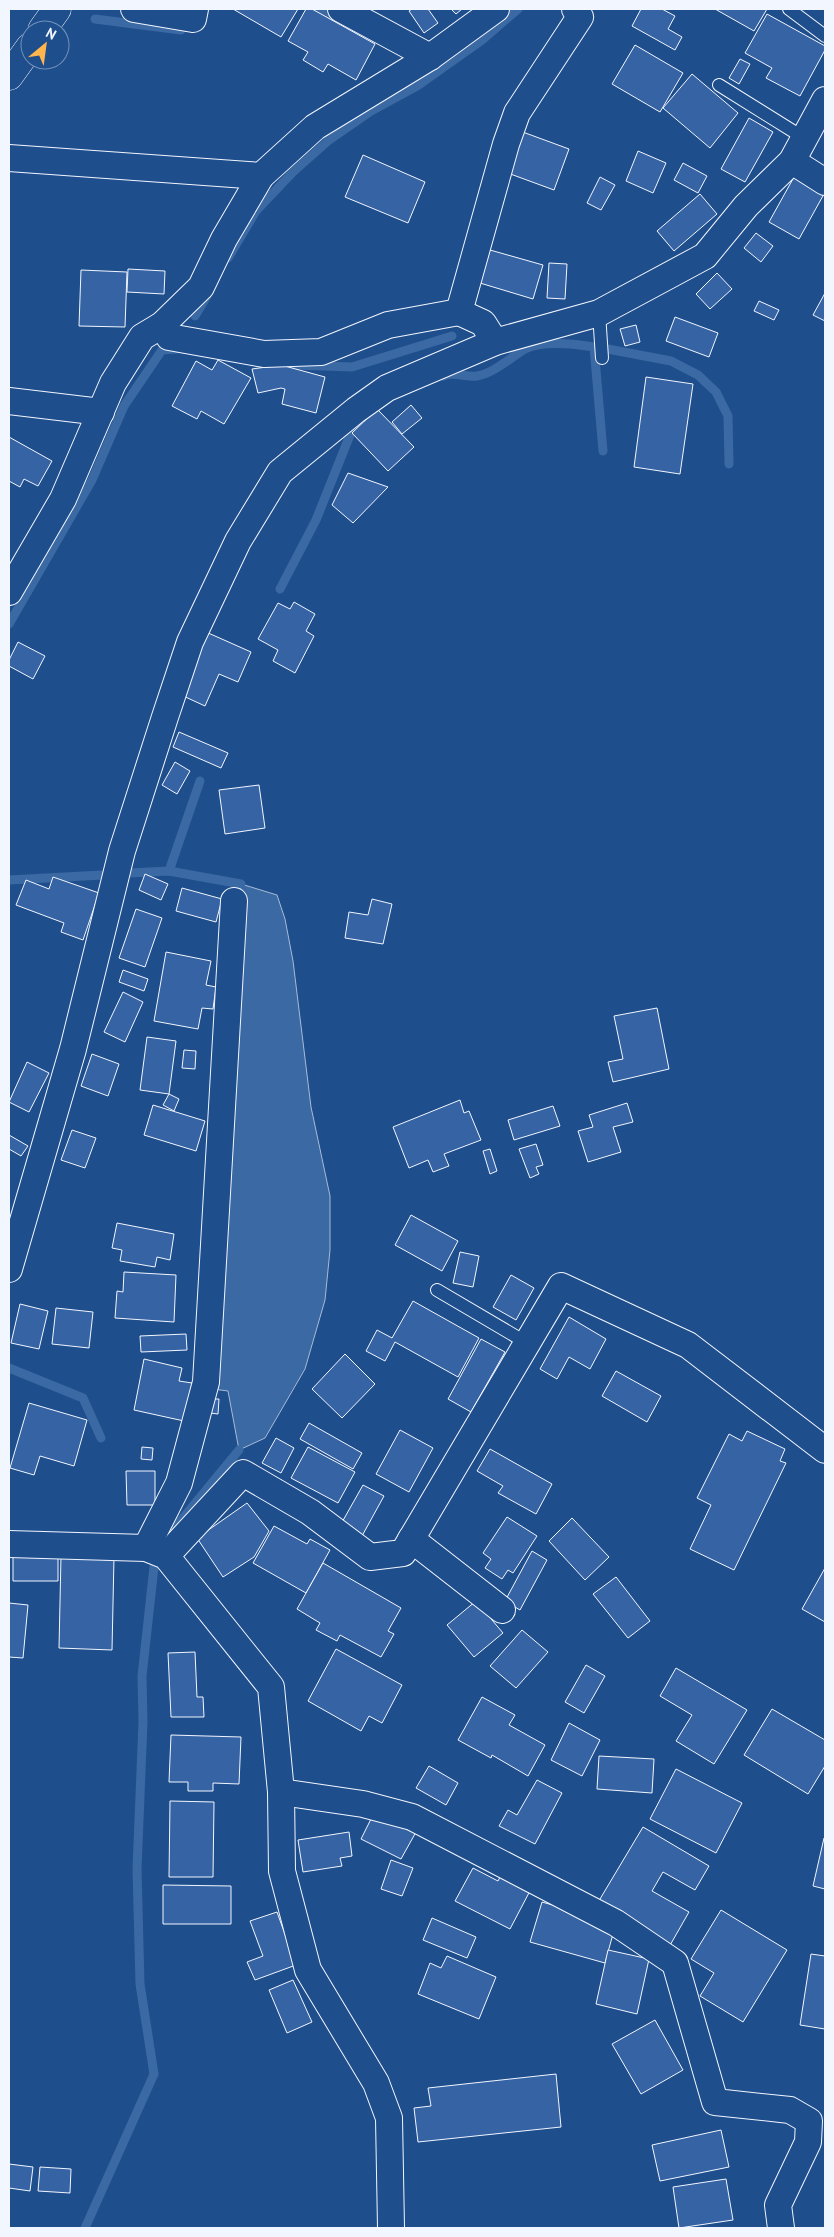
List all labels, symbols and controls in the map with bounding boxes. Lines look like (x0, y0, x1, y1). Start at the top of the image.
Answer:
north arrow (20, 20, 70, 70)
text: N (43, 24, 60, 44)

